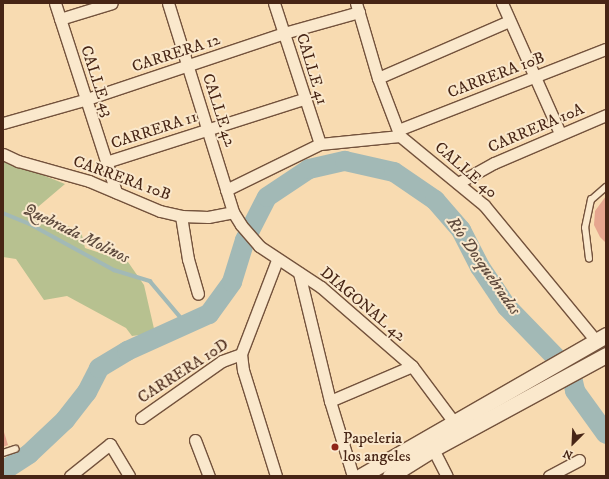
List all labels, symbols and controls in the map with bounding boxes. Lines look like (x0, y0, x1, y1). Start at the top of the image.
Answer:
street label: CARRERA 12 (130, 30, 222, 76)
street label: CALLE 41 (292, 31, 332, 107)
street label: CALLE 43 (76, 43, 118, 119)
street label: CARRERA 10B (445, 48, 547, 102)
street label: CALLE 42 (198, 71, 240, 149)
street label: CARRERA 10A (485, 99, 587, 157)
street label: CARRERA 11 (108, 107, 200, 153)
street label: CALLE 40 (431, 138, 501, 202)
street label: CARRERA 10B (71, 151, 173, 205)
water label: Quebrada Molinos (20, 199, 132, 269)
water label: Río Dosquebradas (442, 213, 524, 319)
street label: DIAGONAL 42 (316, 263, 410, 345)
street label: CARRERA 10D (134, 335, 232, 407)
north arrow (553, 423, 593, 463)
place label: Papeleria los angeles (343, 428, 411, 466)
marker: Papeleria los angeles (330, 442, 340, 452)
text: N (561, 446, 575, 462)

